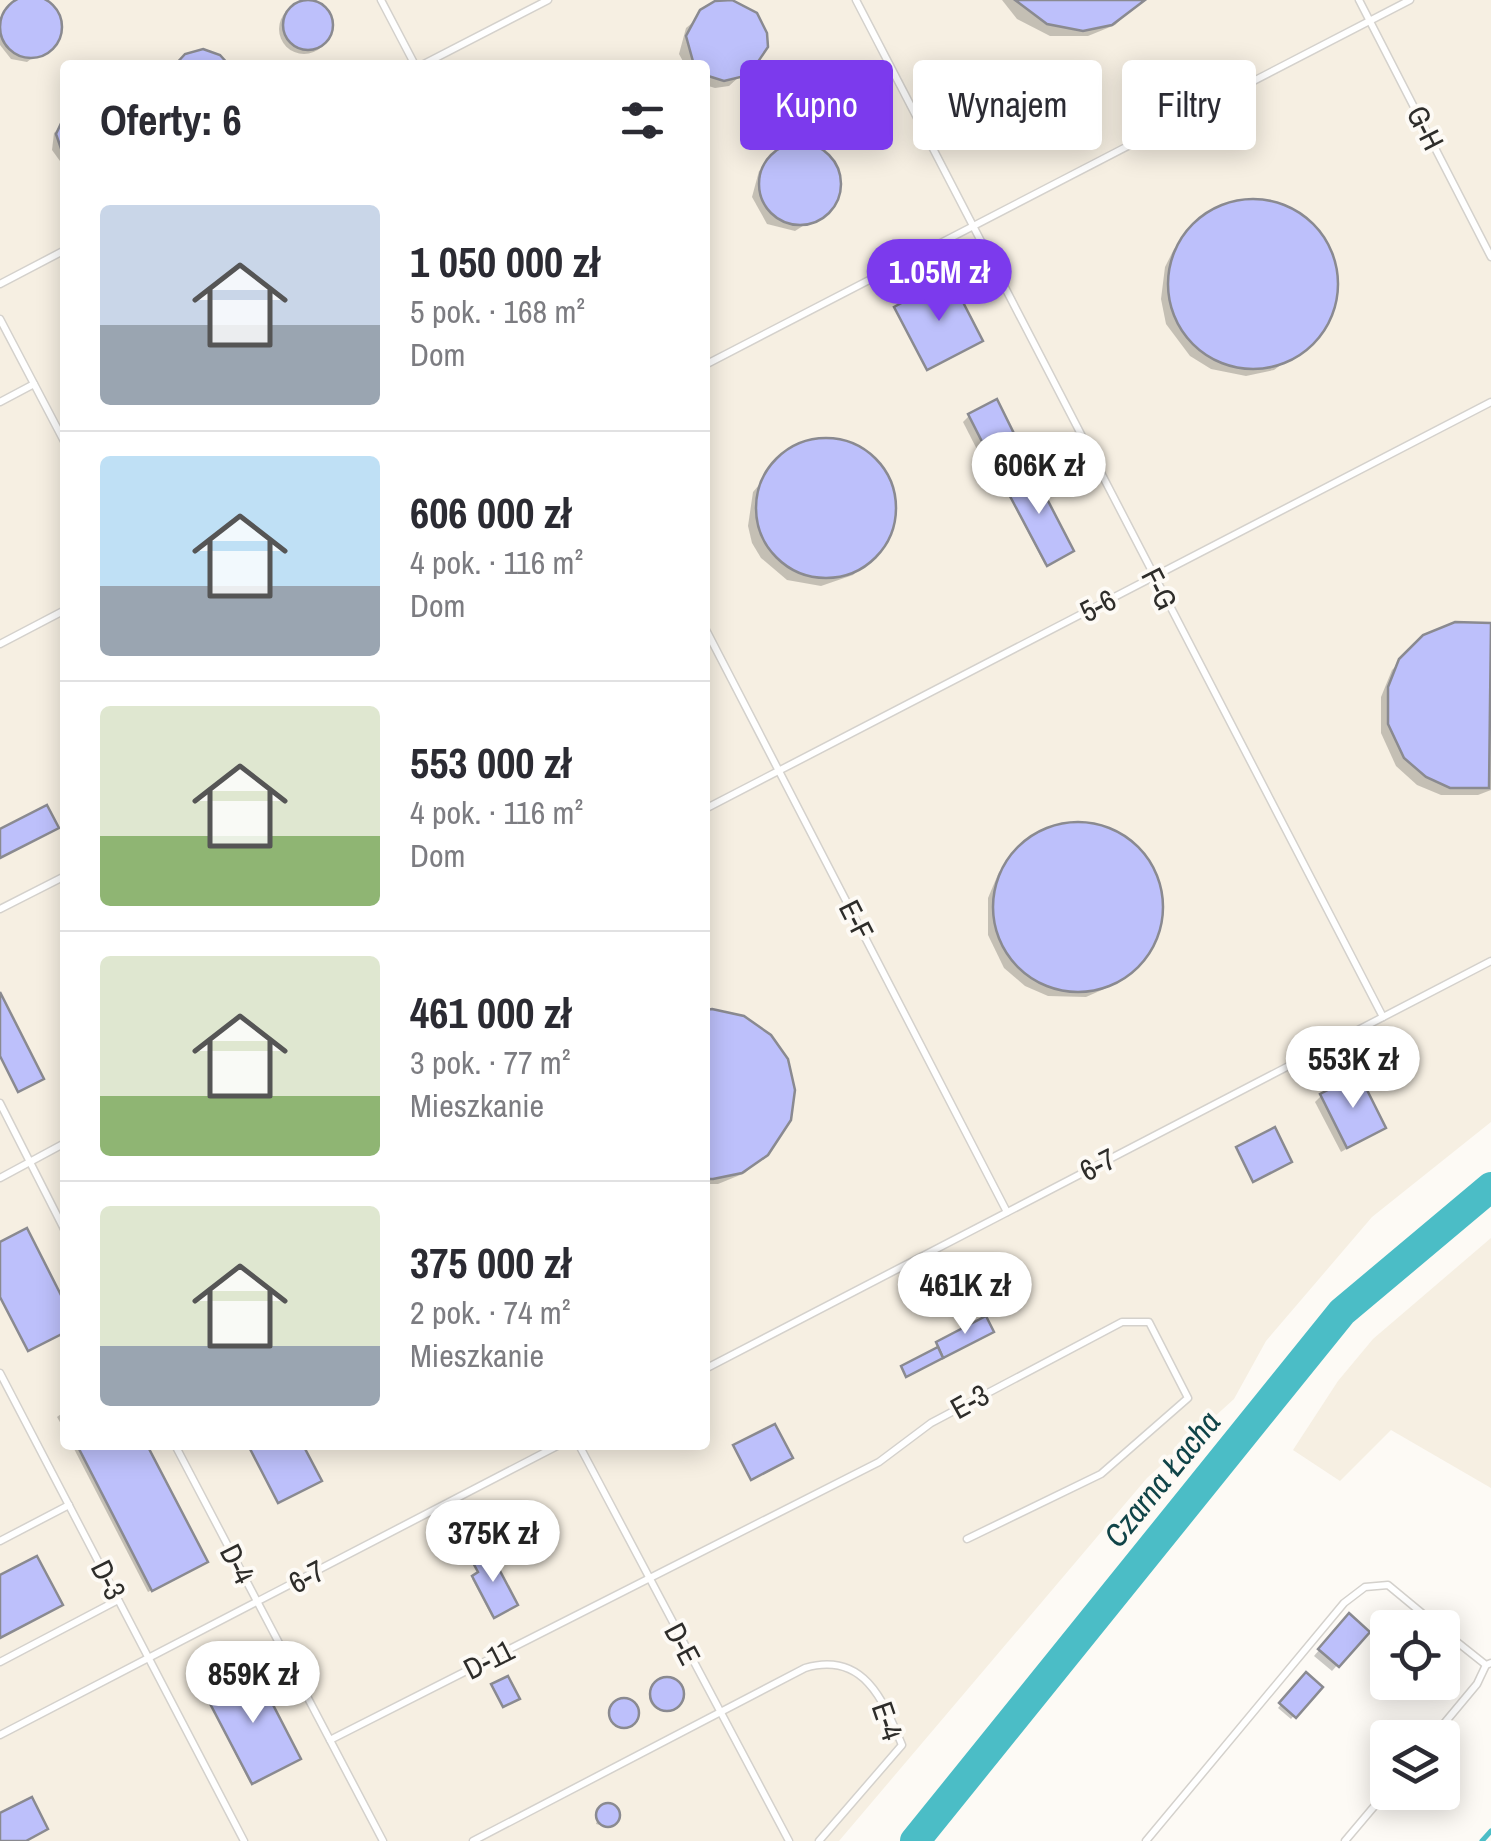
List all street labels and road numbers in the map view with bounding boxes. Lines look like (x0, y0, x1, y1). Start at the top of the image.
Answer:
street label: G-H (1398, 98, 1454, 157)
street label: F-G (1132, 561, 1187, 617)
street label: 5-6 (1073, 579, 1122, 631)
street label: E-F (830, 893, 884, 946)
street label: 6-7 (1073, 1138, 1122, 1190)
street label: E-3 (943, 1374, 996, 1428)
street label: D-4 (211, 1537, 265, 1591)
street label: 6-7 (281, 1550, 332, 1602)
street label: D-3 (82, 1553, 136, 1606)
street label: D-E (655, 1615, 710, 1672)
street label: D-11 (457, 1629, 521, 1689)
street label: E-4 (863, 1696, 913, 1746)

